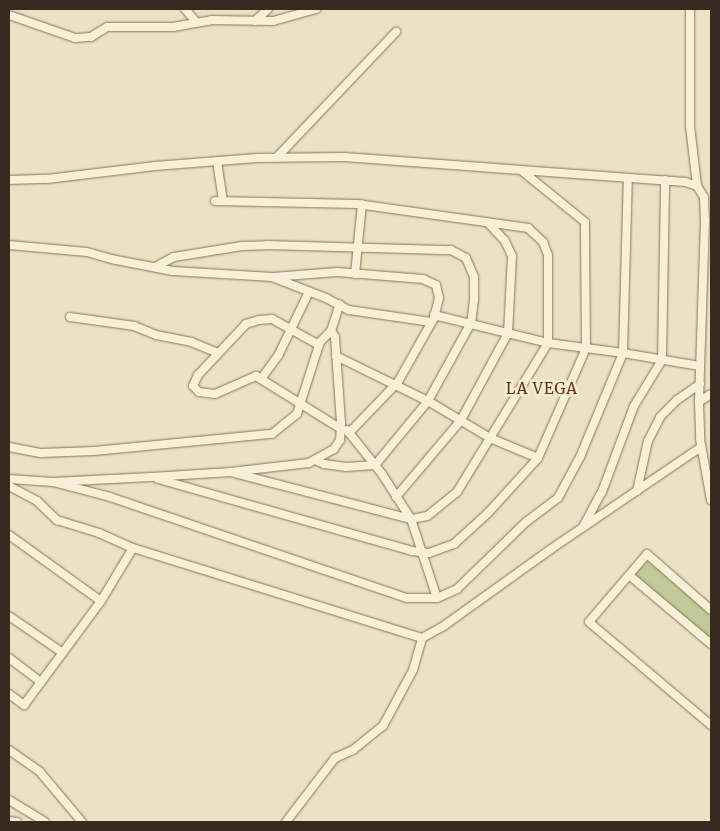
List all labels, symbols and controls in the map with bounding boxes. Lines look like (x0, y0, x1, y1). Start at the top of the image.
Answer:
district label: LA VEGA (505, 380, 579, 398)

